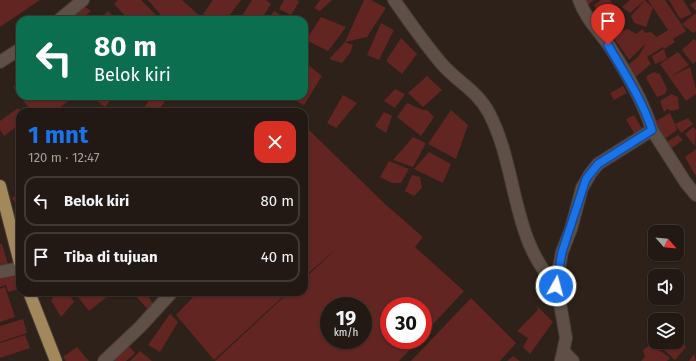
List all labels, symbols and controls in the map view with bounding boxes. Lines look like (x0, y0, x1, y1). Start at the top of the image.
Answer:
pin (591, 4, 625, 45)
icon: arrive (597, 10, 619, 32)
text: 80 m (94, 30, 157, 63)
icon: left (28, 32, 80, 84)
text: Belok kiri (94, 64, 171, 86)
text: 1 mnt (28, 121, 88, 149)
button: close (254, 121, 296, 163)
text: 120 m · 12:47 (28, 150, 99, 165)
icon: left (30, 190, 52, 212)
text: Belok kiri (64, 192, 129, 210)
text: 80 m (261, 192, 294, 210)
north arrow (648, 225, 684, 261)
map controls (648, 225, 684, 349)
icon: arrive (30, 246, 52, 268)
text: Tiba di tujuan (64, 248, 158, 266)
text: 40 m (261, 248, 294, 266)
position arrow (535, 265, 577, 307)
button: sound (648, 269, 684, 305)
speed limit sign: 30 (380, 297, 432, 349)
text: 19 (336, 306, 356, 330)
button: layers (648, 313, 684, 349)
text: km/h (334, 327, 358, 339)

